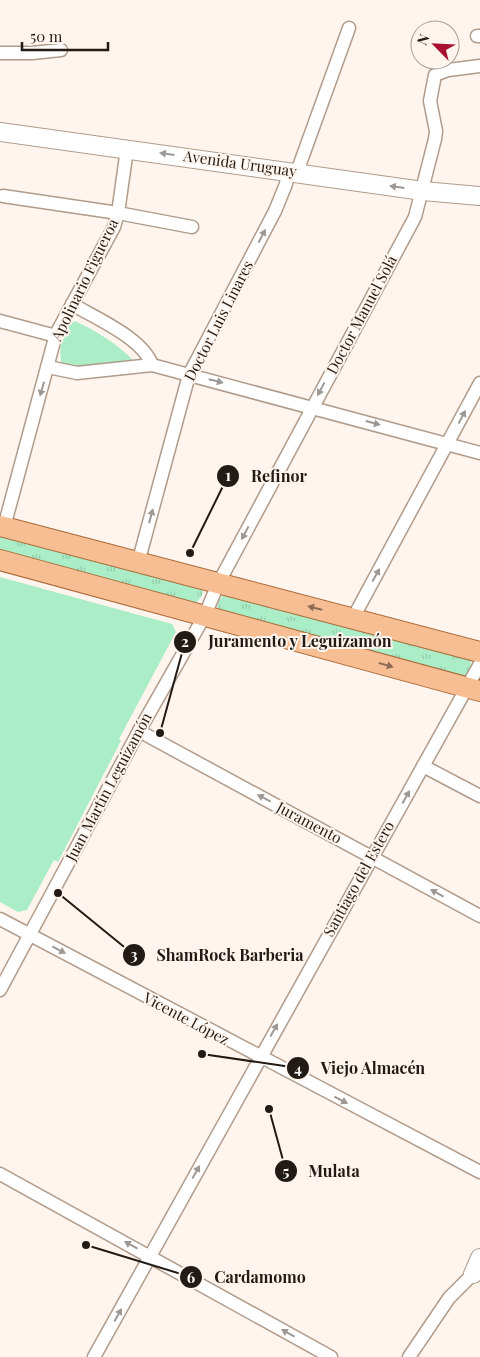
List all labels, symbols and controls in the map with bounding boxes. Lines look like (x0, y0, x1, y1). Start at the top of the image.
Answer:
scale bar (22, 20, 109, 52)
north arrow (410, 20, 460, 70)
text: 50 m (30, 26, 63, 46)
text: N (412, 31, 433, 48)
street label: Avenida Uruguay (181, 145, 299, 181)
one-way arrow (158, 150, 174, 158)
one-way arrow (388, 182, 404, 190)
street label: Apolinario Figueroa (45, 215, 123, 345)
one-way arrow (258, 229, 266, 244)
street label: Doctor Manuel Solá (321, 251, 401, 377)
street label: Doctor Luis Linares (179, 257, 257, 384)
one-way arrow (208, 377, 223, 385)
one-way arrow (37, 382, 45, 397)
one-way arrow (317, 383, 326, 396)
one-way arrow (458, 409, 466, 424)
one-way arrow (365, 420, 380, 428)
callout: Refinor (216, 461, 317, 492)
text: 1 (225, 465, 231, 485)
text: Refinor (251, 465, 308, 486)
one-way arrow (147, 508, 155, 523)
one-way arrow (241, 526, 249, 540)
one-way arrow (372, 568, 381, 582)
one-way arrow (307, 604, 322, 612)
callout: Juramento y Leguizamón (173, 626, 402, 657)
text: Juramento y Leguizamón (207, 630, 392, 651)
text: 2 (181, 631, 189, 651)
one-way arrow (379, 662, 394, 670)
street label: Juan Martín Leguizamón (60, 709, 156, 865)
one-way arrow (401, 790, 410, 803)
one-way arrow (257, 794, 270, 803)
street label: Juramento (273, 796, 345, 848)
street label: Santiago del Estero (318, 817, 398, 940)
one-way arrow (431, 888, 444, 897)
callout: ShamRock Barberia (121, 940, 314, 971)
text: 3 (130, 944, 138, 964)
text: ShamRock Barberia (156, 944, 304, 965)
one-way arrow (51, 946, 66, 954)
street label: Vicente López (139, 987, 233, 1049)
one-way arrow (270, 1023, 279, 1037)
callout: Viejo Almacén (285, 1053, 435, 1084)
text: Viejo Almacén (320, 1057, 425, 1078)
text: 4 (294, 1058, 302, 1078)
one-way arrow (334, 1096, 348, 1104)
callout: Mulata (273, 1156, 370, 1187)
text: Mulata (308, 1160, 360, 1181)
text: 5 (283, 1161, 290, 1181)
one-way arrow (192, 1166, 201, 1179)
one-way arrow (124, 1241, 139, 1249)
callout: Cardamomo (179, 1262, 315, 1293)
text: Cardamomo (214, 1266, 306, 1287)
text: 6 (187, 1267, 195, 1287)
one-way arrow (113, 1308, 122, 1321)
one-way arrow (281, 1329, 296, 1337)

